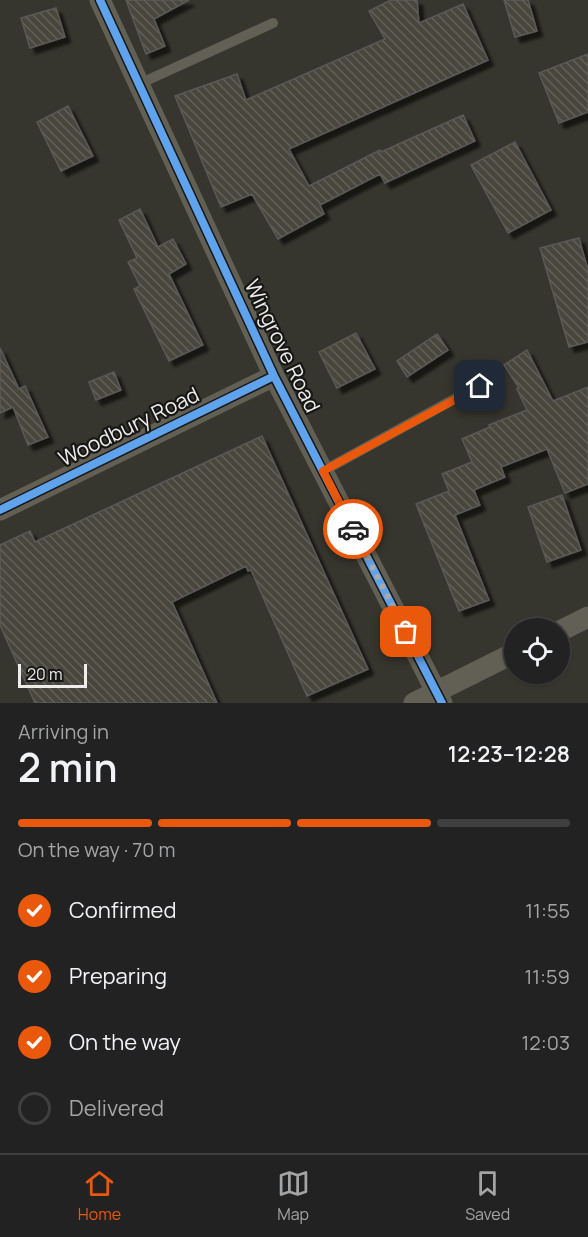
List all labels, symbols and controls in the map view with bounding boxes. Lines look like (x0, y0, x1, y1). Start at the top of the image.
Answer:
street label: Wingrove Road (239, 274, 327, 417)
pin (454, 360, 505, 411)
icon: home (463, 369, 496, 402)
street label: Woodbury Road (54, 380, 203, 472)
courier (323, 499, 383, 559)
icon: car (337, 513, 370, 546)
pin (380, 606, 431, 657)
icon: bag (389, 615, 422, 648)
map controls (504, 618, 570, 684)
button: locate (504, 618, 570, 684)
scale bar (18, 661, 87, 688)
text: 20 m (27, 663, 63, 685)
text: Arriving in (18, 718, 109, 745)
text: 12:23–12:28 (448, 739, 570, 769)
text: 2 min (18, 740, 117, 794)
text: On the way · 70 m (18, 836, 175, 863)
icon: check (18, 894, 51, 927)
text: Confirmed (69, 895, 177, 925)
text: 11:55 (525, 897, 570, 924)
icon: check (18, 960, 51, 993)
text: Preparing (69, 961, 167, 991)
text: 11:59 (524, 963, 570, 990)
icon: check (18, 1026, 51, 1059)
text: On the way (69, 1027, 181, 1057)
text: 12:03 (522, 1029, 570, 1056)
text: Delivered (69, 1093, 164, 1123)
tab: Home (78, 1167, 121, 1225)
tab: Map (277, 1167, 310, 1225)
tab: Saved (465, 1167, 510, 1225)

